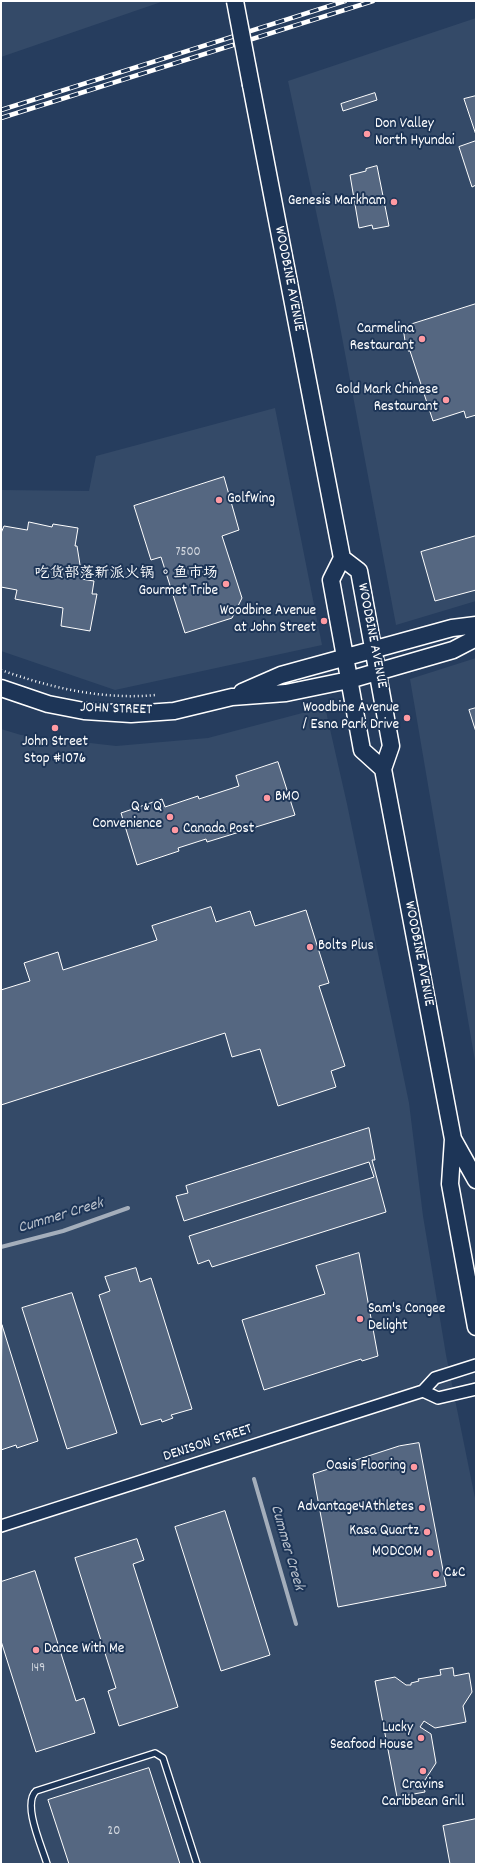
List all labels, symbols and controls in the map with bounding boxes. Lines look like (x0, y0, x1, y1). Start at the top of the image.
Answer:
place label: Don Valley North Hyundai (375, 116, 454, 151)
marker: Don Valley North Hyundai (362, 129, 372, 139)
place label: Genesis Markham (288, 193, 386, 211)
marker: Genesis Markham (389, 197, 399, 207)
street label: WOODBINE AVENUE (269, 225, 307, 333)
place label: Carmelina Restaurant (350, 321, 414, 356)
marker: Carmelina Restaurant (417, 334, 427, 344)
place label: Gold Mark Chinese Restaurant (335, 382, 438, 417)
marker: Gold Mark Chinese Restaurant (441, 395, 451, 405)
place label: GolfWing (227, 491, 275, 509)
marker: GolfWing (214, 495, 224, 505)
house number: 7500 (175, 545, 201, 561)
place label: 吃货部落新派火锅 。鱼市场 Gourmet Tribe (35, 566, 218, 601)
marker: 吃货部落新派火锅 。鱼市场 Gourmet Tribe (221, 579, 231, 589)
street label: WOODBINE AVENUE (352, 582, 390, 690)
place label: Woodbine Avenue at John Street (220, 603, 316, 638)
marker: Woodbine Avenue at John Street (319, 616, 329, 626)
street label: JOHN STREET (80, 700, 152, 720)
place label: Woodbine Avenue / Esna Park Drive (303, 700, 399, 735)
marker: Woodbine Avenue / Esna Park Drive (402, 713, 412, 723)
marker: John Street Stop #1076 (50, 723, 60, 733)
place label: John Street Stop #1076 (22, 734, 88, 769)
place label: BMO (275, 789, 300, 807)
marker: BMO (262, 793, 272, 803)
place label: Q & Q Convenience (92, 799, 162, 834)
marker: Q & Q Convenience (165, 812, 175, 822)
place label: Canada Post (183, 821, 254, 839)
marker: Canada Post (170, 825, 180, 835)
street label: WOODBINE AVENUE (399, 900, 437, 1008)
place label: Bolts Plus (318, 938, 374, 956)
marker: Bolts Plus (305, 942, 315, 952)
water label: Cummer Creek (16, 1195, 106, 1239)
place label: Sam's Congee Delight (368, 1301, 445, 1336)
marker: Sam's Congee Delight (355, 1314, 365, 1324)
street label: DENISON STREET (161, 1421, 255, 1467)
place label: Oasis Flooring (326, 1458, 406, 1476)
marker: Oasis Flooring (409, 1462, 419, 1472)
place label: Advantage4Athletes (297, 1499, 414, 1517)
water label: Cummer Creek (265, 1503, 307, 1593)
marker: Advantage4Athletes (417, 1503, 427, 1513)
place label: Kasa Quartz (349, 1523, 419, 1541)
marker: Kasa Quartz (422, 1527, 432, 1537)
place label: MODCOM (372, 1544, 422, 1562)
marker: MODCOM (425, 1548, 435, 1558)
place label: C&C (444, 1565, 465, 1583)
marker: C&C (431, 1569, 441, 1579)
place label: Dance With Me (44, 1641, 124, 1659)
marker: Dance With Me (31, 1645, 41, 1655)
house number: 149 (31, 1661, 45, 1677)
place label: Lucky Seafood House (330, 1720, 413, 1755)
marker: Lucky Seafood House (416, 1733, 426, 1743)
marker: Cravins Caribbean Grill (418, 1766, 428, 1776)
place label: Cravins Caribbean Grill (382, 1777, 464, 1812)
house number: 20 (108, 1824, 120, 1840)

